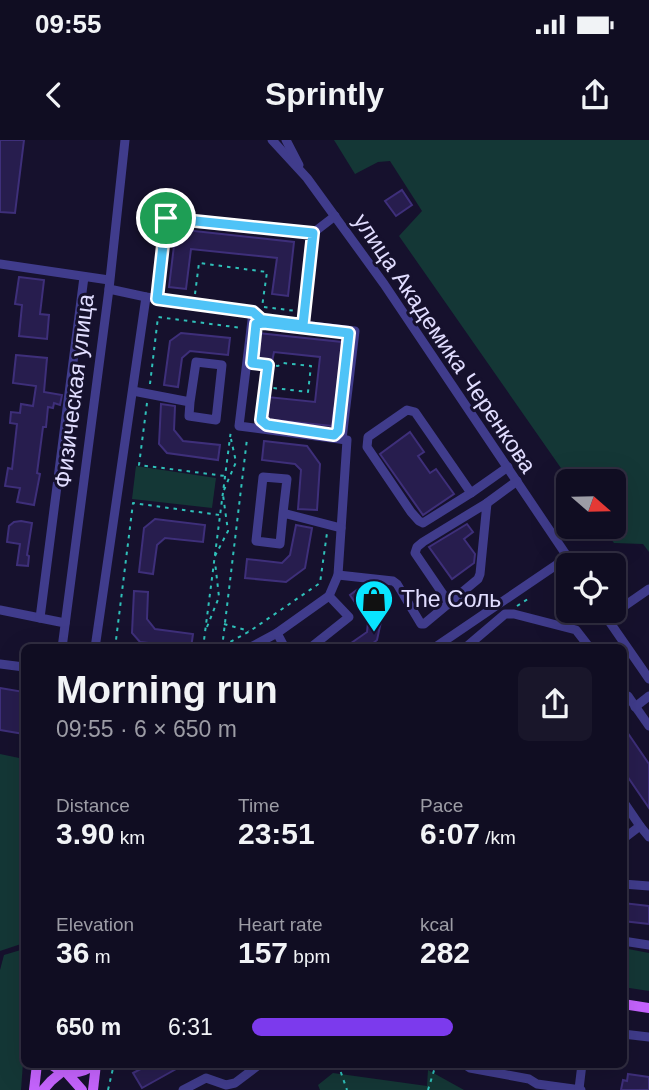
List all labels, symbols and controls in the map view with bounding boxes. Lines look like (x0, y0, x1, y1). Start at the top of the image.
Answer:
text: 09:55 (35, 9, 102, 39)
icon: back (35, 76, 73, 114)
text: Sprintly (265, 76, 384, 112)
icon: share (576, 76, 614, 114)
pin (136, 188, 196, 248)
icon: arrive (147, 199, 185, 237)
street label: улица Академика Черенкова (348, 208, 542, 478)
street label: Физическая улица (49, 292, 99, 490)
north arrow (556, 469, 626, 539)
map controls (556, 469, 626, 623)
button: locate (556, 553, 626, 623)
shop icon: The Соль (353, 578, 395, 633)
place label: The Соль (401, 586, 501, 612)
button: share (518, 667, 592, 741)
text: Morning run (56, 669, 278, 711)
text: 09:55 · 6 × 650 m (56, 716, 237, 742)
text: Distance (56, 795, 130, 816)
text: Time (238, 795, 280, 816)
text: Pace (420, 795, 463, 816)
text: 3.90 (56, 817, 114, 850)
text: 23:51 (238, 817, 315, 850)
text: 6:07 (420, 817, 480, 850)
text: km (114, 827, 145, 848)
text: /km (480, 827, 516, 848)
text: Elevation (56, 914, 134, 935)
text: Heart rate (238, 914, 322, 935)
text: kcal (420, 914, 454, 935)
text: 36 (56, 936, 89, 969)
text: 157 (238, 936, 288, 969)
text: 282 (420, 936, 470, 969)
text: m (89, 946, 110, 967)
text: bpm (288, 946, 330, 967)
text: 650 m (56, 1014, 121, 1040)
text: 6:31 (168, 1014, 213, 1040)

